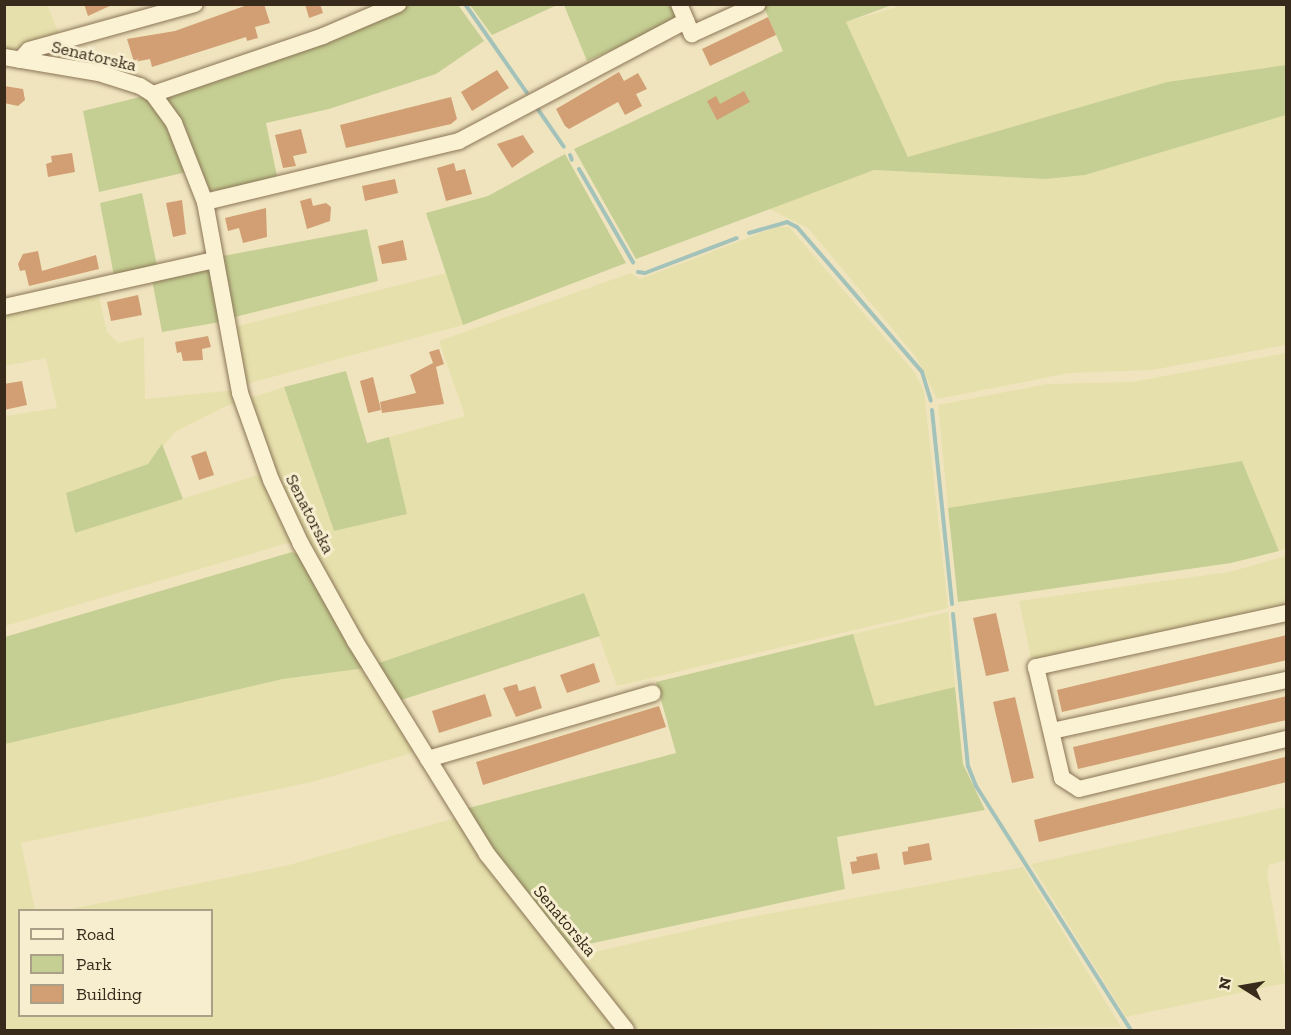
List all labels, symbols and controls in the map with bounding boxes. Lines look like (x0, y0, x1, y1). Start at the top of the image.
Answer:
street label: Senatorska (49, 36, 139, 76)
street label: Senatorska (281, 471, 339, 557)
street label: Senatorska (529, 881, 601, 961)
legend (18, 909, 213, 1017)
text: Road (76, 923, 115, 945)
text: Park (76, 953, 112, 975)
north arrow (1213, 957, 1273, 1017)
text: N (1214, 976, 1235, 991)
text: Building (76, 983, 142, 1005)

